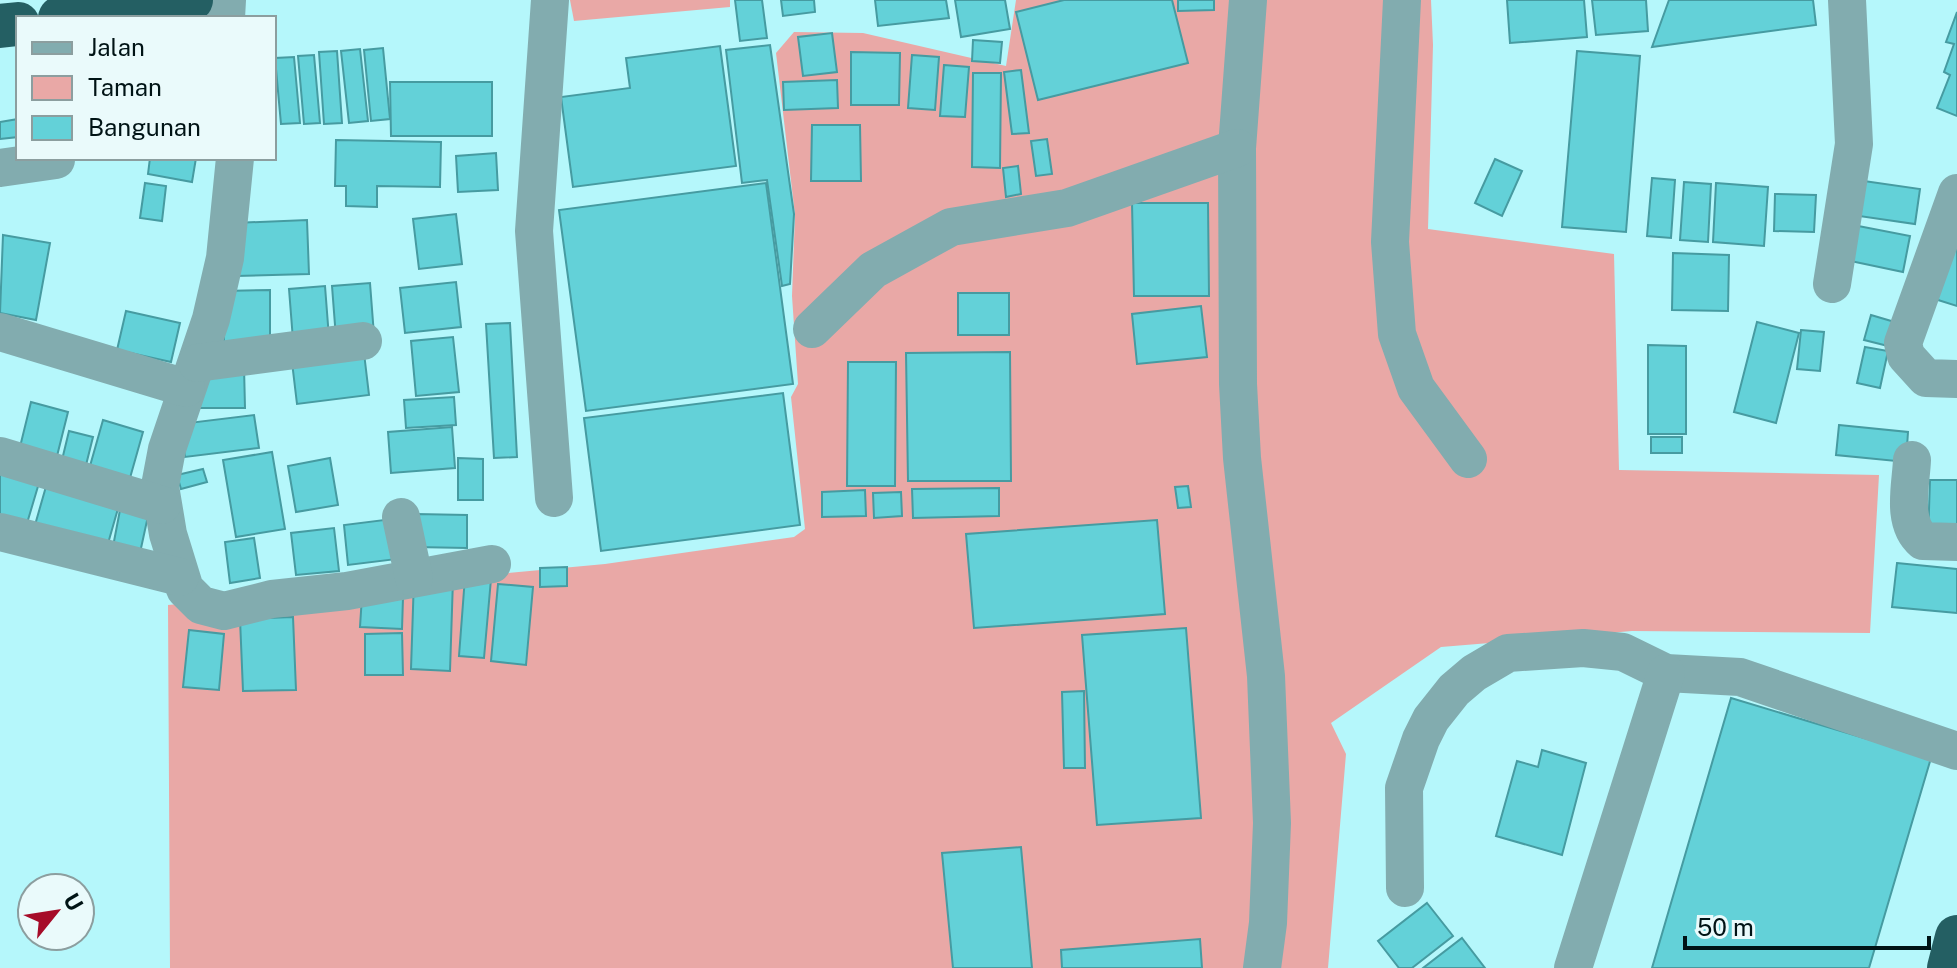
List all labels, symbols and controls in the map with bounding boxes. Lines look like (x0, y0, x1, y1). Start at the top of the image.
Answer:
legend (16, 16, 276, 160)
text: Jalan (88, 33, 145, 61)
text: Taman (88, 73, 162, 101)
text: Bangunan (88, 113, 201, 141)
north arrow (16, 872, 96, 952)
text: U (58, 889, 89, 915)
scale bar (1685, 900, 1929, 950)
text: 50 m (1697, 913, 1754, 941)

